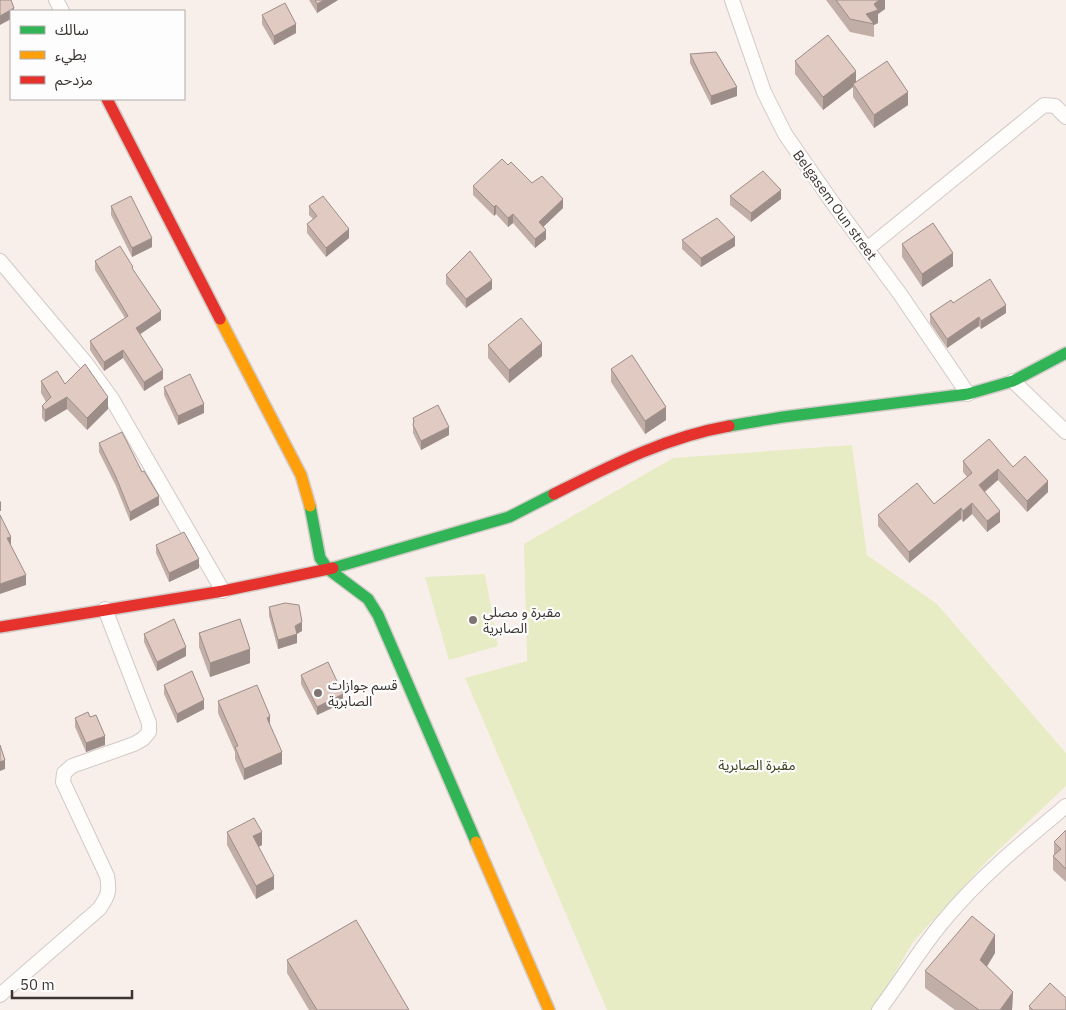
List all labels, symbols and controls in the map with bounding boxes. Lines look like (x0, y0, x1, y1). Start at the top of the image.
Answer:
legend (10, 10, 185, 100)
text: سالك (55, 20, 89, 39)
text: بطيء (55, 45, 87, 66)
text: مزدحم (55, 70, 93, 91)
street label: Belgasem Oun street (789, 146, 881, 264)
place label: مقبرة و مصلى الصابرية (483, 603, 561, 637)
marker: مقبرة و مصلى الصابرية (467, 614, 479, 626)
place label: قسم جوازات الصابرية (328, 676, 398, 710)
marker: قسم جوازات الصابرية (312, 687, 324, 699)
park label: مقبرة الصابرية (718, 756, 796, 774)
scale bar (12, 968, 132, 1000)
text: 50 m (20, 975, 55, 994)

